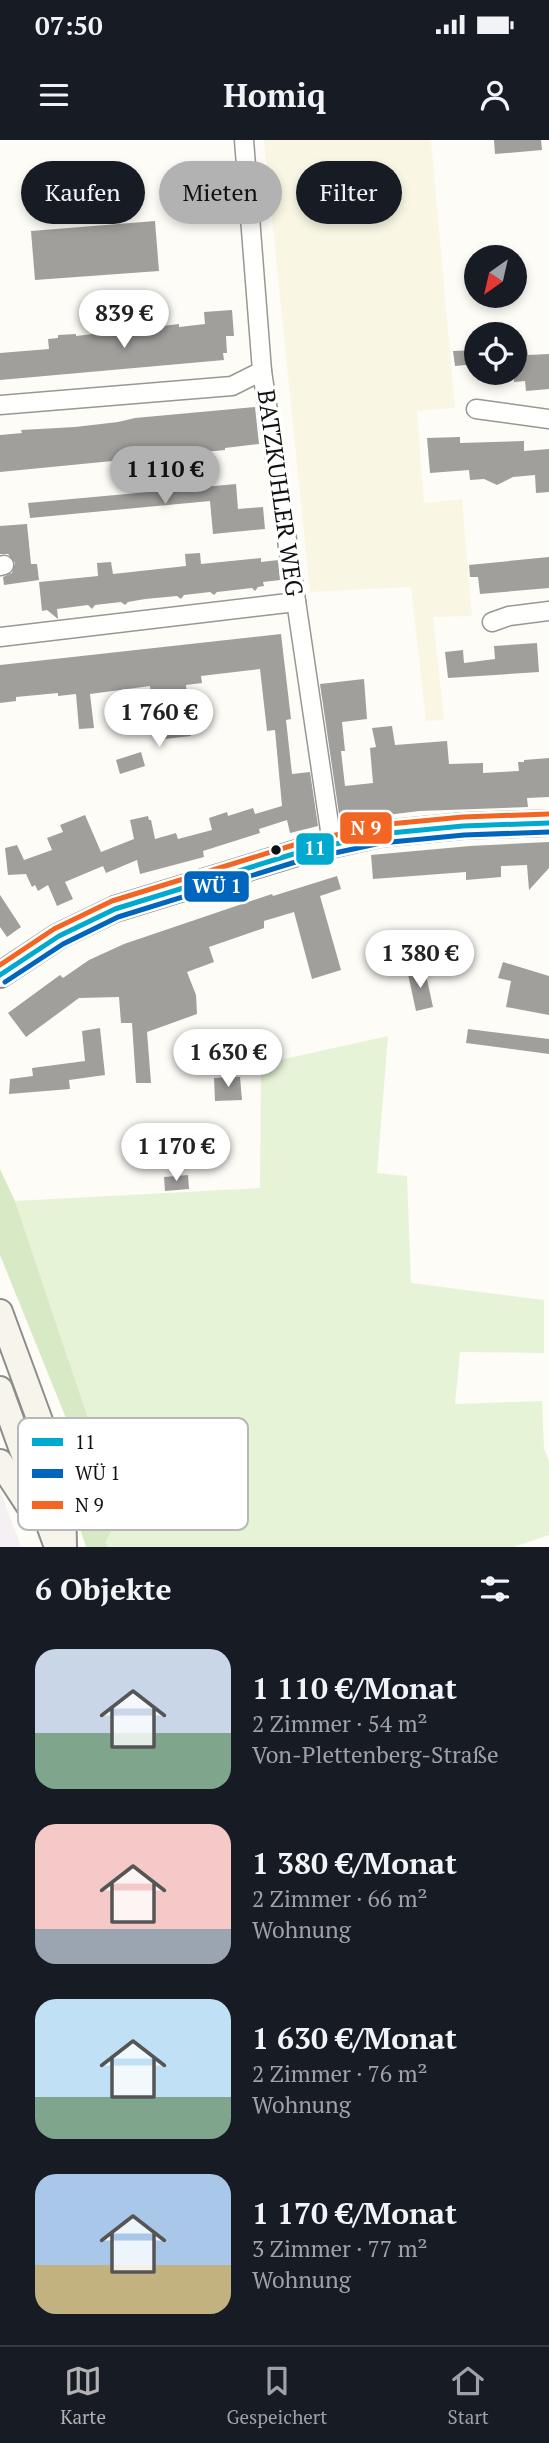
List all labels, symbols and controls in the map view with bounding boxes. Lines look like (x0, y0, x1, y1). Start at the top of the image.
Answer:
text: 07:50 (35, 8, 103, 42)
text: Homiq (223, 74, 326, 116)
icon: menu (35, 76, 73, 114)
icon: person (476, 76, 514, 114)
chip: Kaufen (21, 161, 145, 224)
chip: Mieten (159, 161, 282, 224)
chip: Filter (296, 161, 402, 224)
north arrow (464, 245, 527, 308)
map controls (464, 245, 527, 385)
pin: 839 € (75, 290, 173, 350)
text: 839 € (95, 297, 153, 328)
button: locate (464, 322, 527, 385)
street label: BATZKUHLER WEG (251, 387, 311, 599)
pin: 1 110 € (100, 446, 230, 506)
text: 1 110 € (126, 453, 204, 484)
pin: 1 760 € (94, 690, 224, 749)
text: 1 760 € (120, 696, 198, 727)
line badge: N 9 (339, 811, 393, 845)
text: N 9 (351, 815, 381, 840)
line badge: 11 (295, 832, 335, 866)
text: 11 (304, 835, 326, 860)
unlabelled marker (269, 843, 283, 857)
line badge: WÜ 1 (183, 870, 250, 903)
text: WÜ 1 (192, 873, 242, 898)
pin: 1 380 € (355, 930, 485, 990)
text: 1 380 € (381, 937, 459, 968)
pin: 1 630 € (163, 1030, 293, 1089)
text: 1 630 € (189, 1036, 267, 1067)
pin: 1 170 € (111, 1124, 241, 1183)
text: 1 170 € (137, 1130, 215, 1161)
legend (18, 1418, 248, 1530)
text: 11 (75, 1429, 95, 1454)
text: WÜ 1 (75, 1460, 120, 1485)
text: N 9 (75, 1492, 104, 1517)
text: 6 Objekte (35, 1569, 172, 1609)
icon: filters (476, 1570, 514, 1608)
text: 1 110 €/Monat (252, 1668, 457, 1708)
icon: home (91, 1677, 175, 1761)
text: 2 Zimmer · 54 m² (252, 1708, 427, 1739)
text: Von-Plettenberg-Straße (252, 1739, 499, 1770)
text: 1 380 €/Monat (252, 1843, 457, 1883)
icon: home (91, 1852, 175, 1936)
text: 2 Zimmer · 66 m² (252, 1883, 427, 1914)
text: Wohnung (252, 1914, 351, 1945)
text: 1 630 €/Monat (252, 2018, 457, 2058)
icon: home (91, 2027, 175, 2111)
text: 2 Zimmer · 76 m² (252, 2058, 427, 2089)
text: Wohnung (252, 2089, 351, 2120)
text: 1 170 €/Monat (252, 2193, 457, 2233)
icon: home (91, 2202, 175, 2286)
text: 3 Zimmer · 77 m² (252, 2233, 427, 2264)
text: Wohnung (252, 2264, 351, 2295)
tab: Karte (60, 2362, 106, 2429)
tab: Gespeichert (226, 2362, 327, 2429)
tab: Start (448, 2362, 489, 2429)

